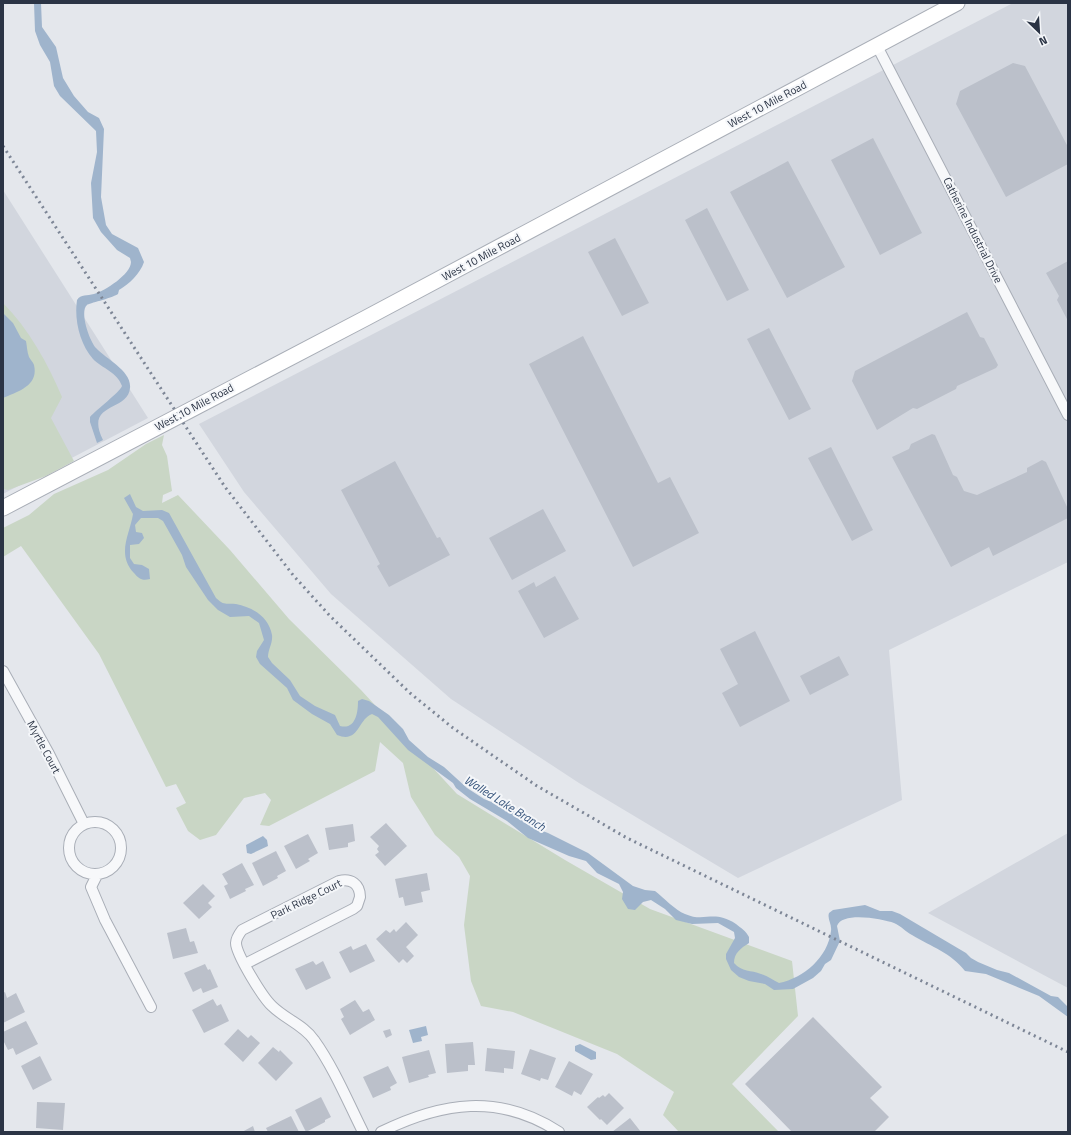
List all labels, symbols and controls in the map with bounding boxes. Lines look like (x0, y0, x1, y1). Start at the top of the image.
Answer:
north arrow (1019, 12, 1059, 52)
text: N (1036, 32, 1050, 50)
street label: West 10 Mile Road (725, 76, 809, 132)
street label: Catherine Industrial Drive (939, 174, 1007, 286)
street label: West 10 Mile Road (439, 229, 523, 285)
street label: West 10 Mile Road (152, 379, 236, 435)
street label: Myrtle Court (23, 718, 65, 776)
water label: Walled Lake Branch (461, 770, 550, 836)
street label: Park Ridge Court (268, 875, 344, 923)

